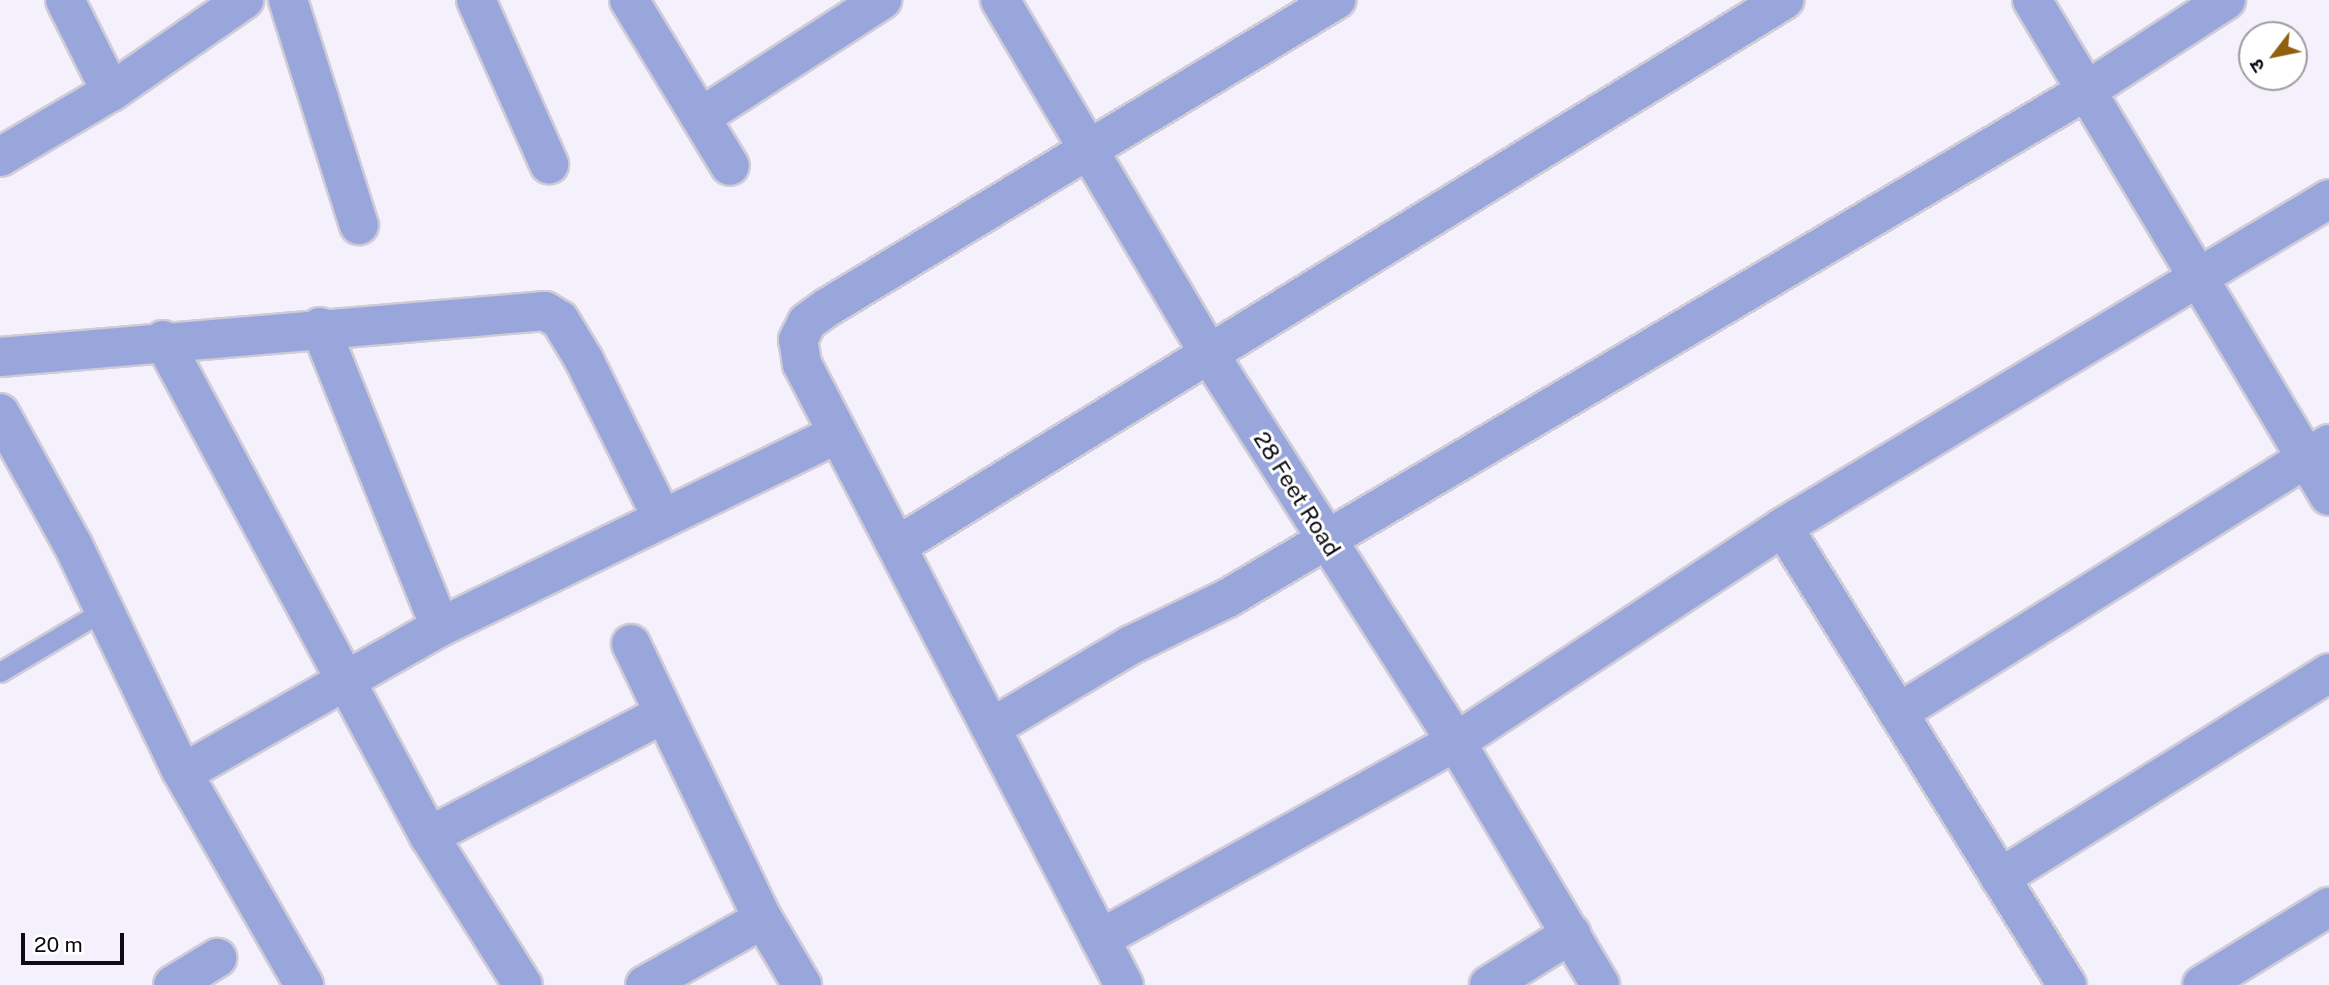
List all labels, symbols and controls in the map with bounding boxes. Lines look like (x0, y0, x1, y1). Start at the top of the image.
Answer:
north arrow (2238, 21, 2308, 91)
text: उ (2245, 56, 2269, 77)
street label: 28 Feet Road (1248, 426, 1346, 562)
scale bar (24, 918, 128, 962)
text: 20 m (34, 932, 83, 957)

